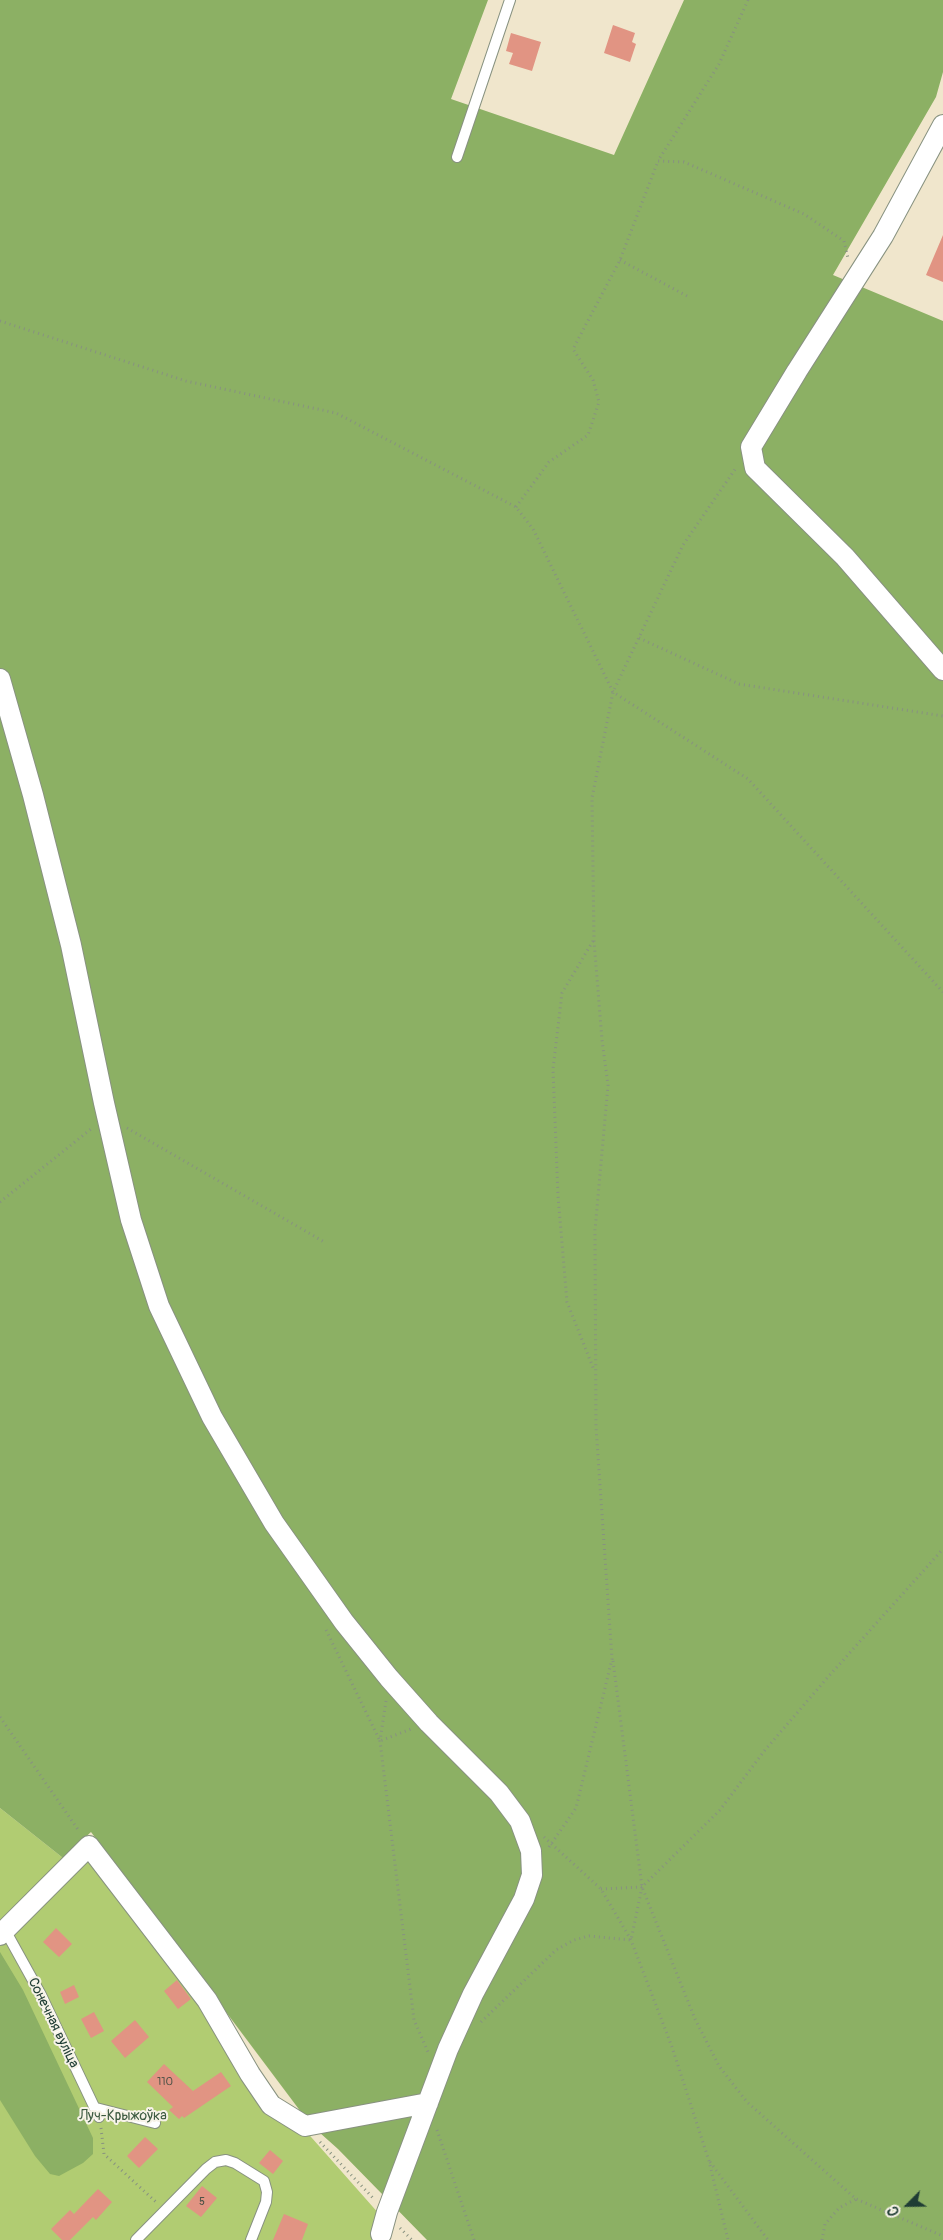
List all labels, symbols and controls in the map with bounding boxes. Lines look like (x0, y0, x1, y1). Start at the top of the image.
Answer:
street label: Сонечная вуліца (24, 1975, 82, 2071)
house number: 110 (157, 2075, 173, 2089)
park label: Луч-Крыжоўка (79, 2108, 167, 2124)
north arrow (883, 2180, 933, 2230)
house number: 5 (199, 2195, 205, 2209)
text: С (884, 2204, 903, 2218)

